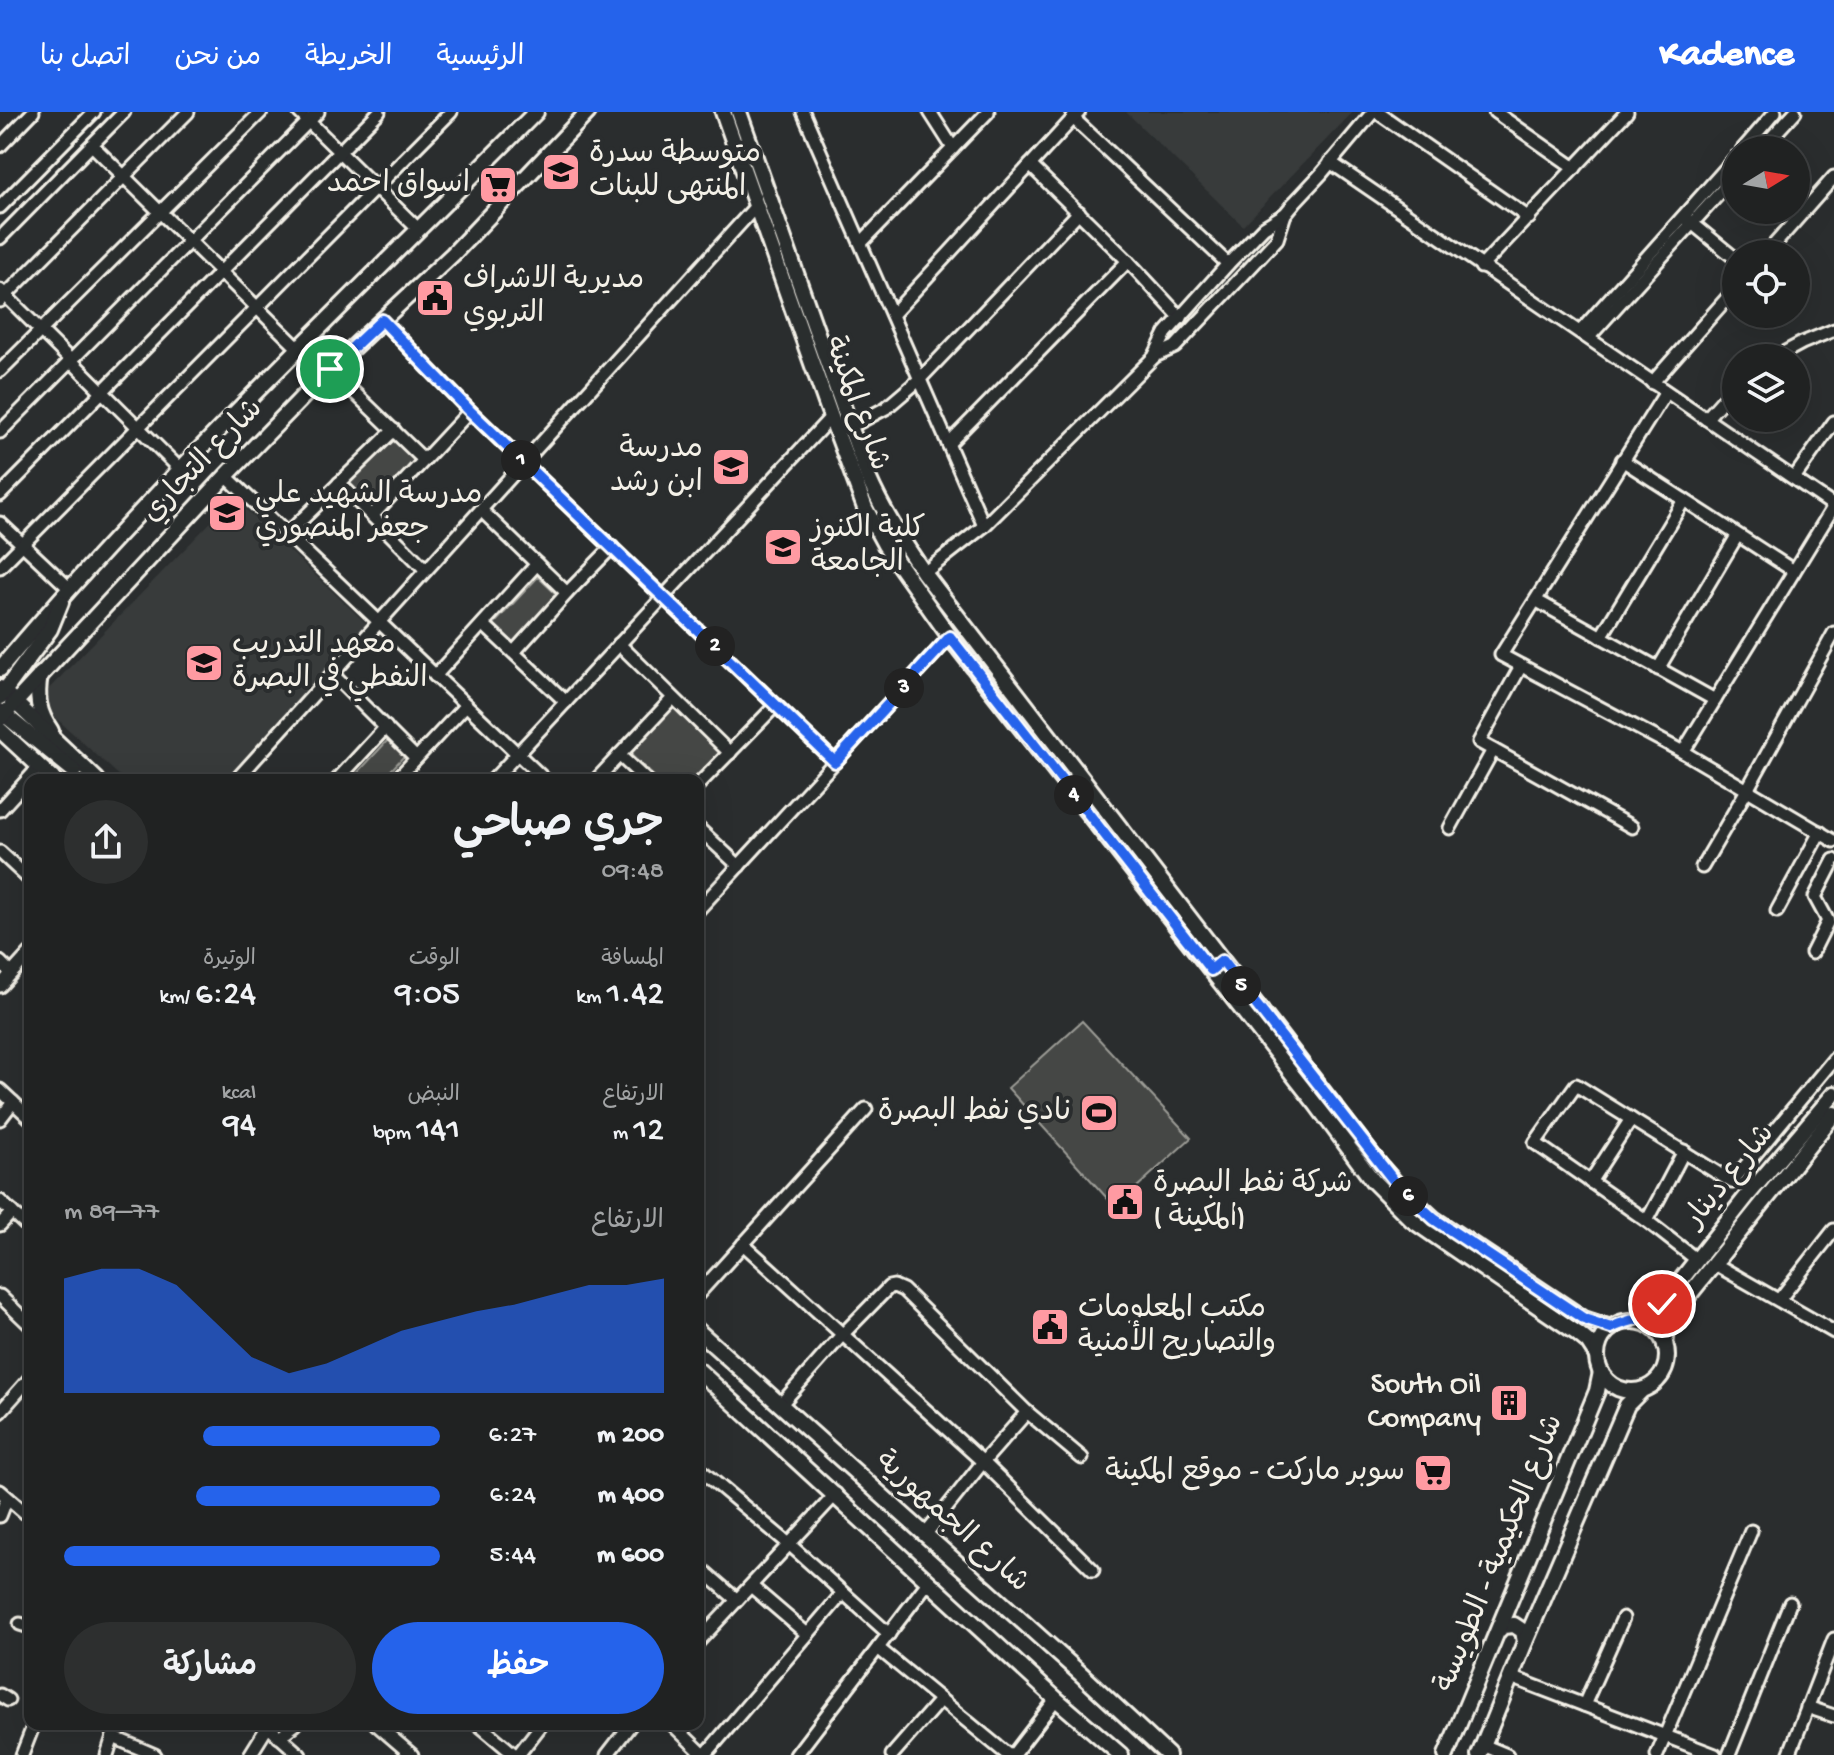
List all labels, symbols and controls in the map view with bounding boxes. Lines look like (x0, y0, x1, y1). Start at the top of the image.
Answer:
text: Kadence (1660, 34, 1794, 78)
text: اتصل بنا (40, 42, 130, 75)
text: من نحن (174, 42, 261, 75)
text: الخريطة (305, 42, 392, 75)
text: الرئيسية (436, 42, 524, 75)
north arrow (1722, 136, 1810, 224)
map controls (1722, 136, 1810, 432)
place label: متوسطة سدرة المنتهى للبنات (589, 138, 761, 207)
school or university icon: متوسطة سدرة المنتهى للبنات (540, 151, 582, 193)
supermarket icon: اسواق احمد (477, 164, 519, 206)
place label: اسواق احمد (327, 167, 470, 203)
button: locate (1722, 240, 1810, 328)
place label: مديرية الاشراف التربوي (463, 264, 644, 333)
public building icon: مديرية الاشراف التربوي (414, 277, 456, 319)
street label: شارع المكينة (814, 332, 896, 476)
pin (296, 335, 364, 403)
button: layers (1722, 344, 1810, 432)
icon: arrive (308, 347, 352, 391)
street label: شارع التجاري (136, 393, 272, 531)
place label: مدرسة ابن رشد (610, 433, 703, 502)
pin: 1 (501, 440, 541, 480)
school or university icon: مدرسة ابن رشد (710, 446, 752, 488)
text: 1 (517, 447, 525, 473)
place label: مدرسة الشهيد علي جعفر المنصوري (255, 479, 482, 548)
school or university icon: مدرسة الشهيد علي جعفر المنصوري (206, 492, 248, 534)
place label: كلية الكنوز الجامعة (808, 513, 926, 582)
school or university icon: كلية الكنوز الجامعة (762, 526, 804, 568)
pin: 2 (695, 626, 735, 666)
place label: معهد التدريب النفطي في البصرة (232, 629, 428, 702)
text: 2 (710, 633, 720, 659)
school or university icon: معهد التدريب النفطي في البصرة (183, 642, 225, 684)
pin: 3 (884, 668, 924, 708)
text: 3 (898, 675, 910, 701)
pin: 4 (1054, 775, 1094, 815)
text: 4 (1069, 782, 1079, 808)
button: share (64, 800, 148, 884)
text: جري صباحي (452, 801, 664, 853)
text: 09:48 (602, 857, 664, 888)
text: الوتيرة (203, 947, 256, 973)
text: الوقت (409, 947, 460, 973)
text: المسافة (601, 947, 664, 973)
pin: 5 (1221, 966, 1261, 1006)
text: 5 (1235, 973, 1247, 999)
text: 6:24 (195, 976, 256, 1016)
text: 9:05 (395, 976, 460, 1016)
text: 1.42 (607, 976, 664, 1016)
text: /km (159, 985, 195, 1011)
text: km (576, 985, 607, 1011)
text: kcal (222, 1081, 256, 1107)
text: النبض (407, 1083, 460, 1109)
text: الارتفاع (602, 1083, 664, 1109)
sports icon: نادي نفط البصرة (1078, 1092, 1120, 1134)
place label: نادي نفط البصرة (878, 1096, 1071, 1131)
text: 94 (223, 1107, 256, 1147)
text: 141 (416, 1112, 460, 1152)
text: 12 (634, 1112, 664, 1152)
street label: شارع دينار (1677, 1118, 1784, 1238)
text: bpm (373, 1121, 416, 1147)
text: m (613, 1121, 634, 1147)
place label: شركة نفط البصرة ( المكينة) (1153, 1168, 1353, 1237)
pin: 6 (1388, 1176, 1428, 1216)
public building icon: شركة نفط البصرة ( المكينة) (1104, 1181, 1146, 1223)
text: 6 (1402, 1183, 1414, 1209)
text: 77–89 m (64, 1198, 159, 1229)
text: الارتفاع (591, 1207, 664, 1238)
pin (1628, 1270, 1696, 1338)
icon: check (1640, 1282, 1684, 1326)
place label: مكتب المعلومات والتصاريح الأمنية (1078, 1293, 1276, 1362)
public building icon: مكتب المعلومات والتصاريح الأمنية (1029, 1306, 1071, 1348)
place label: South Oil Company (1367, 1369, 1481, 1438)
building icon: South Oil Company (1488, 1382, 1530, 1424)
street label: شارع الحكيمية - الطويسة (1429, 1410, 1573, 1698)
text: 6:27 (488, 1421, 536, 1452)
text: 200 m (597, 1421, 664, 1452)
street label: شارع الجمهورية (867, 1445, 1035, 1601)
supermarket icon: سوبر ماركت - موقع المكينة (1412, 1452, 1454, 1494)
place label: سوبر ماركت - موقع المكينة (1105, 1456, 1405, 1491)
text: 6:24 (490, 1481, 536, 1512)
text: 400 m (598, 1481, 664, 1512)
text: 5:44 (490, 1541, 536, 1572)
text: 600 m (597, 1541, 664, 1572)
button: مشاركة (64, 1622, 356, 1714)
button: حفظ (372, 1622, 664, 1714)

